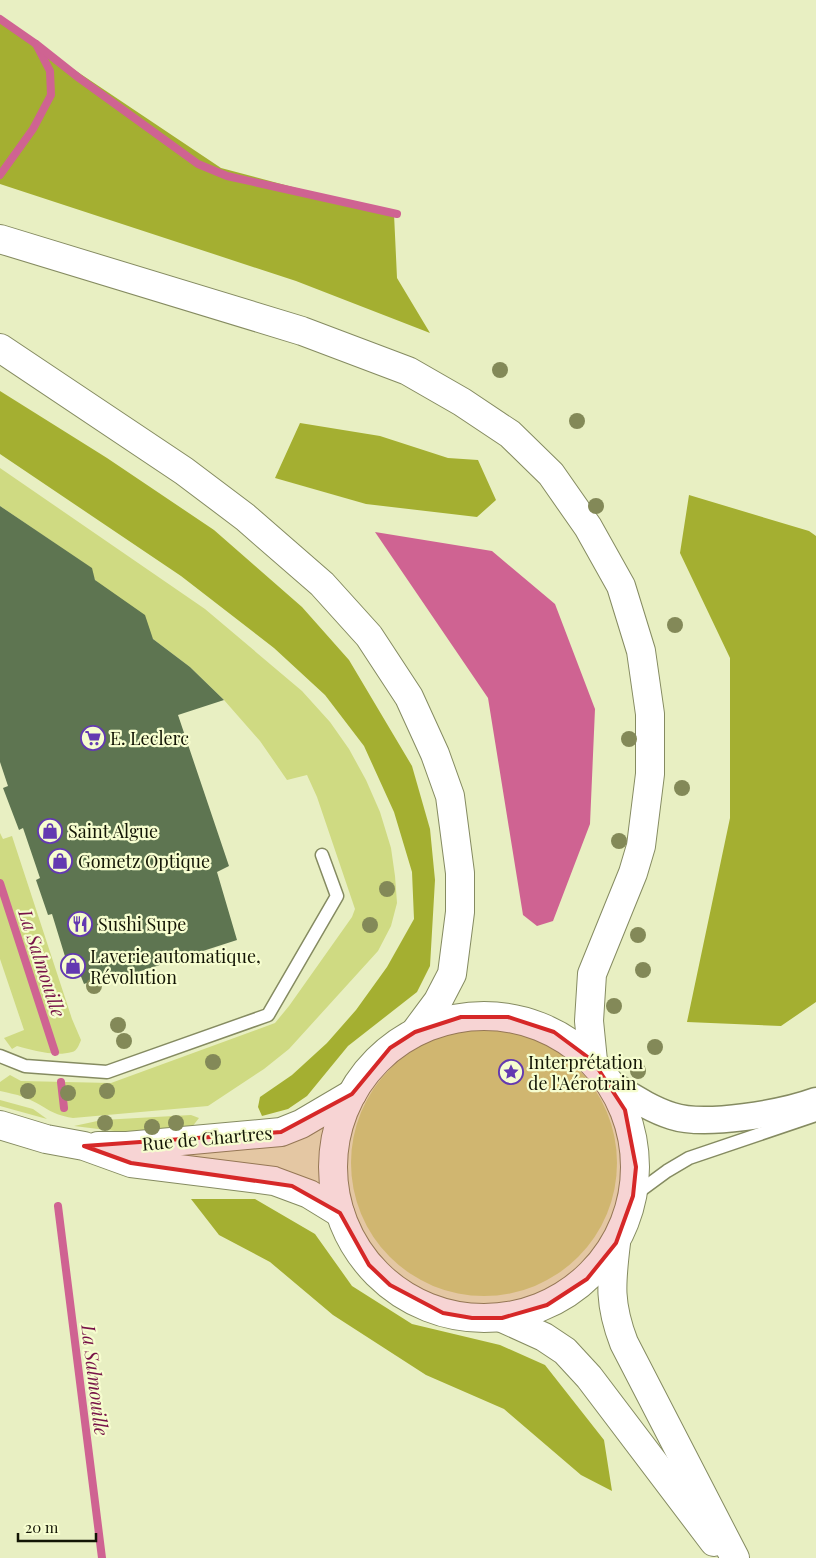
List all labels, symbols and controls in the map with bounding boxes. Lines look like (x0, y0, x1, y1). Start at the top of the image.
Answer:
supermarket icon: E. Leclerc (80, 725, 106, 751)
place label: E. Leclerc (110, 726, 189, 750)
shop icon: Saint Algue (37, 818, 63, 844)
place label: Saint Algue (68, 819, 158, 843)
shop icon: Gometz Optique (47, 848, 73, 874)
place label: Gometz Optique (78, 849, 210, 873)
water label: La Salmouille (13, 905, 73, 1020)
restaurant icon: Sushi Supe (67, 911, 93, 937)
place label: Sushi Supe (98, 912, 186, 936)
place label: Laverie automatique, Révolution (90, 944, 261, 989)
shop icon: Laverie automatique, Révolution (60, 953, 86, 979)
place label: Interprétation de l'Aérotrain (528, 1050, 643, 1095)
place icon: Interprétation de l'Aérotrain (498, 1059, 524, 1085)
street label: Rue de Chartres (141, 1120, 273, 1156)
water label: La Salmouille (76, 1322, 116, 1437)
scale bar (18, 1510, 95, 1542)
text: 20 m (25, 1517, 59, 1537)

